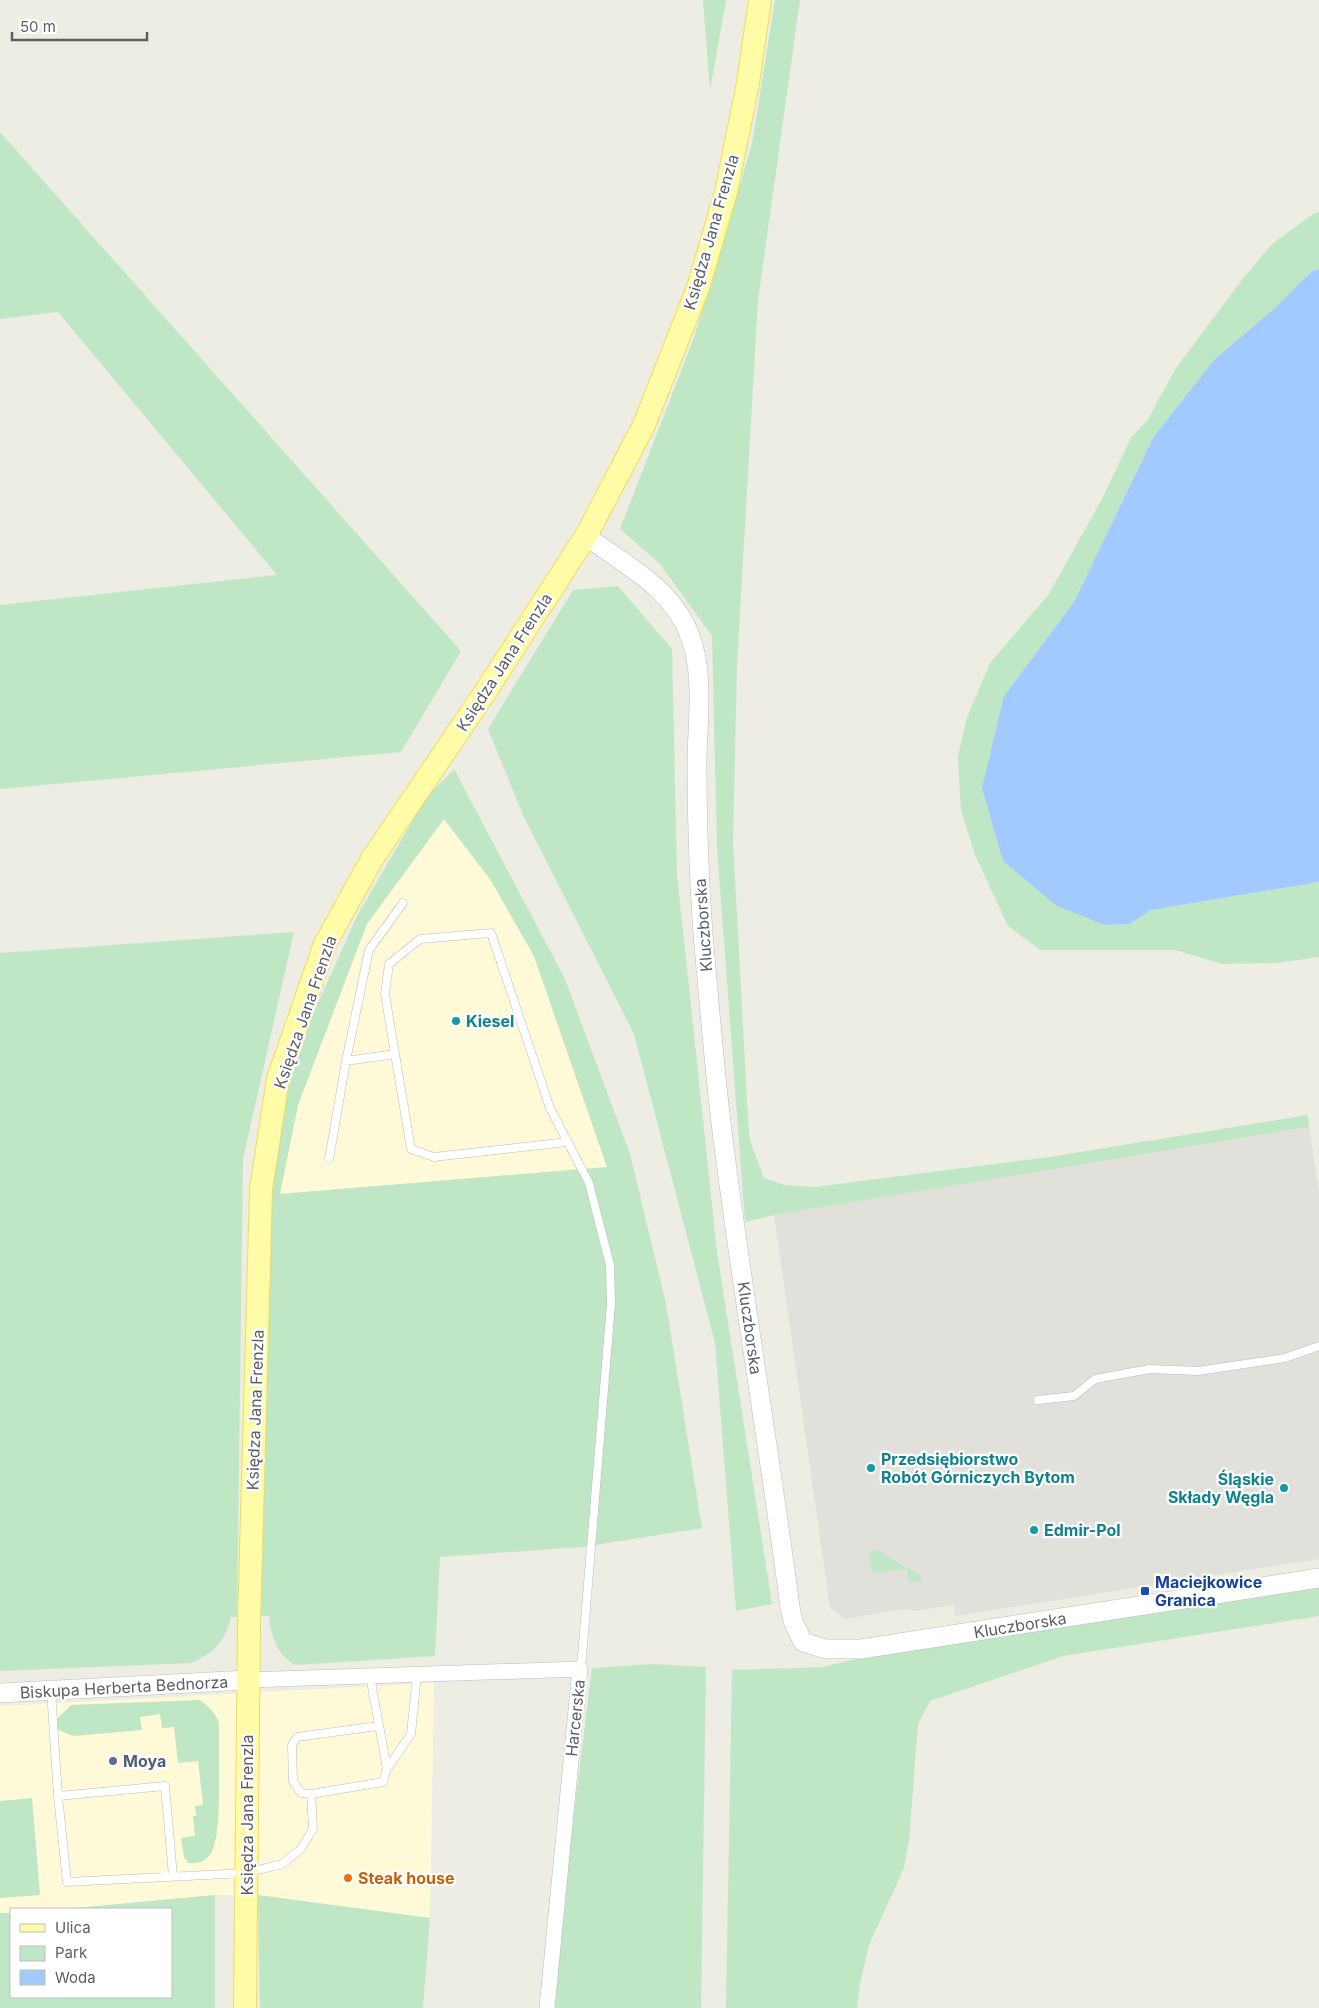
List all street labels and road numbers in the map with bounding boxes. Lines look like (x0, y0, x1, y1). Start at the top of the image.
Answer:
street label: Księdza Jana Frenzla (679, 152, 743, 312)
street label: Księdza Jana Frenzla (452, 589, 556, 735)
street label: Kluczborska (690, 878, 716, 972)
street label: Księdza Jana Frenzla (269, 933, 341, 1091)
street label: Kluczborska (734, 1280, 766, 1376)
street label: Księdza Jana Frenzla (242, 1329, 268, 1491)
street label: Kluczborska (972, 1608, 1068, 1642)
street label: Biskupa Herberta Bednorza (19, 1672, 229, 1702)
street label: Harcerska (561, 1678, 589, 1758)
street label: Księdza Jana Frenzla (237, 1735, 257, 1895)

